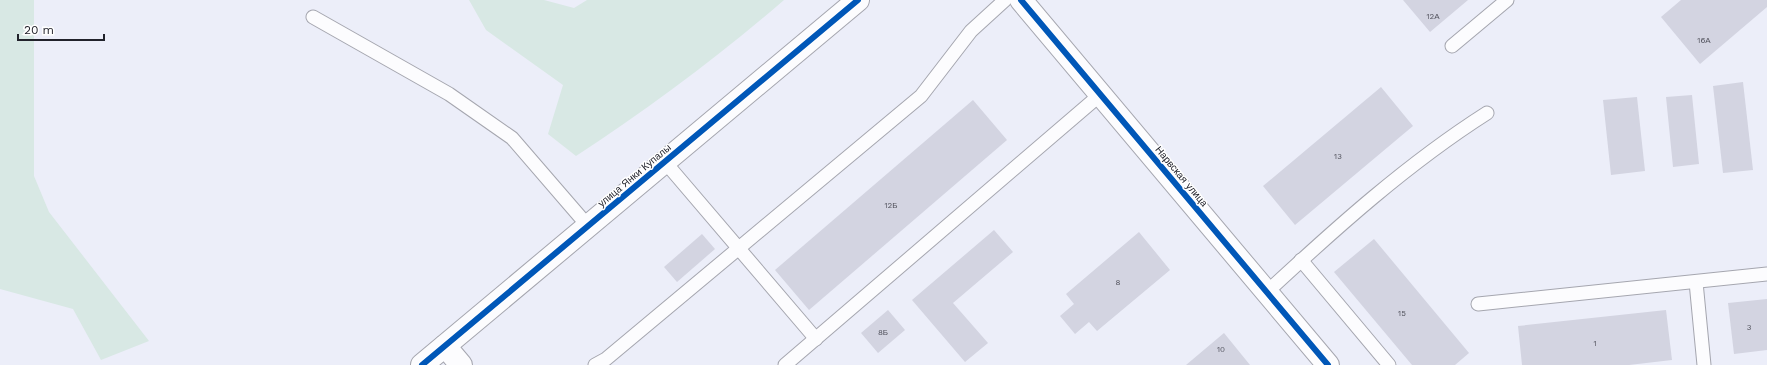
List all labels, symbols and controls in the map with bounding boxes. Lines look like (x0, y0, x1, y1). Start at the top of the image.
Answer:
house number: 12А (1426, 12, 1440, 21)
scale bar (18, 16, 104, 42)
text: 20 m (24, 23, 54, 37)
house number: 16А (1697, 36, 1711, 45)
street label: улица Янки Купалы (596, 142, 673, 209)
street label: Нарвская улица (1153, 144, 1210, 209)
house number: 13 (1334, 152, 1342, 161)
house number: 12Б (884, 201, 898, 210)
house number: 8 (1116, 278, 1121, 287)
house number: 15 (1398, 309, 1406, 318)
house number: 3 (1747, 323, 1752, 332)
house number: 8Б (878, 328, 888, 337)
house number: 1 (1593, 339, 1597, 348)
house number: 10 (1217, 345, 1225, 354)

